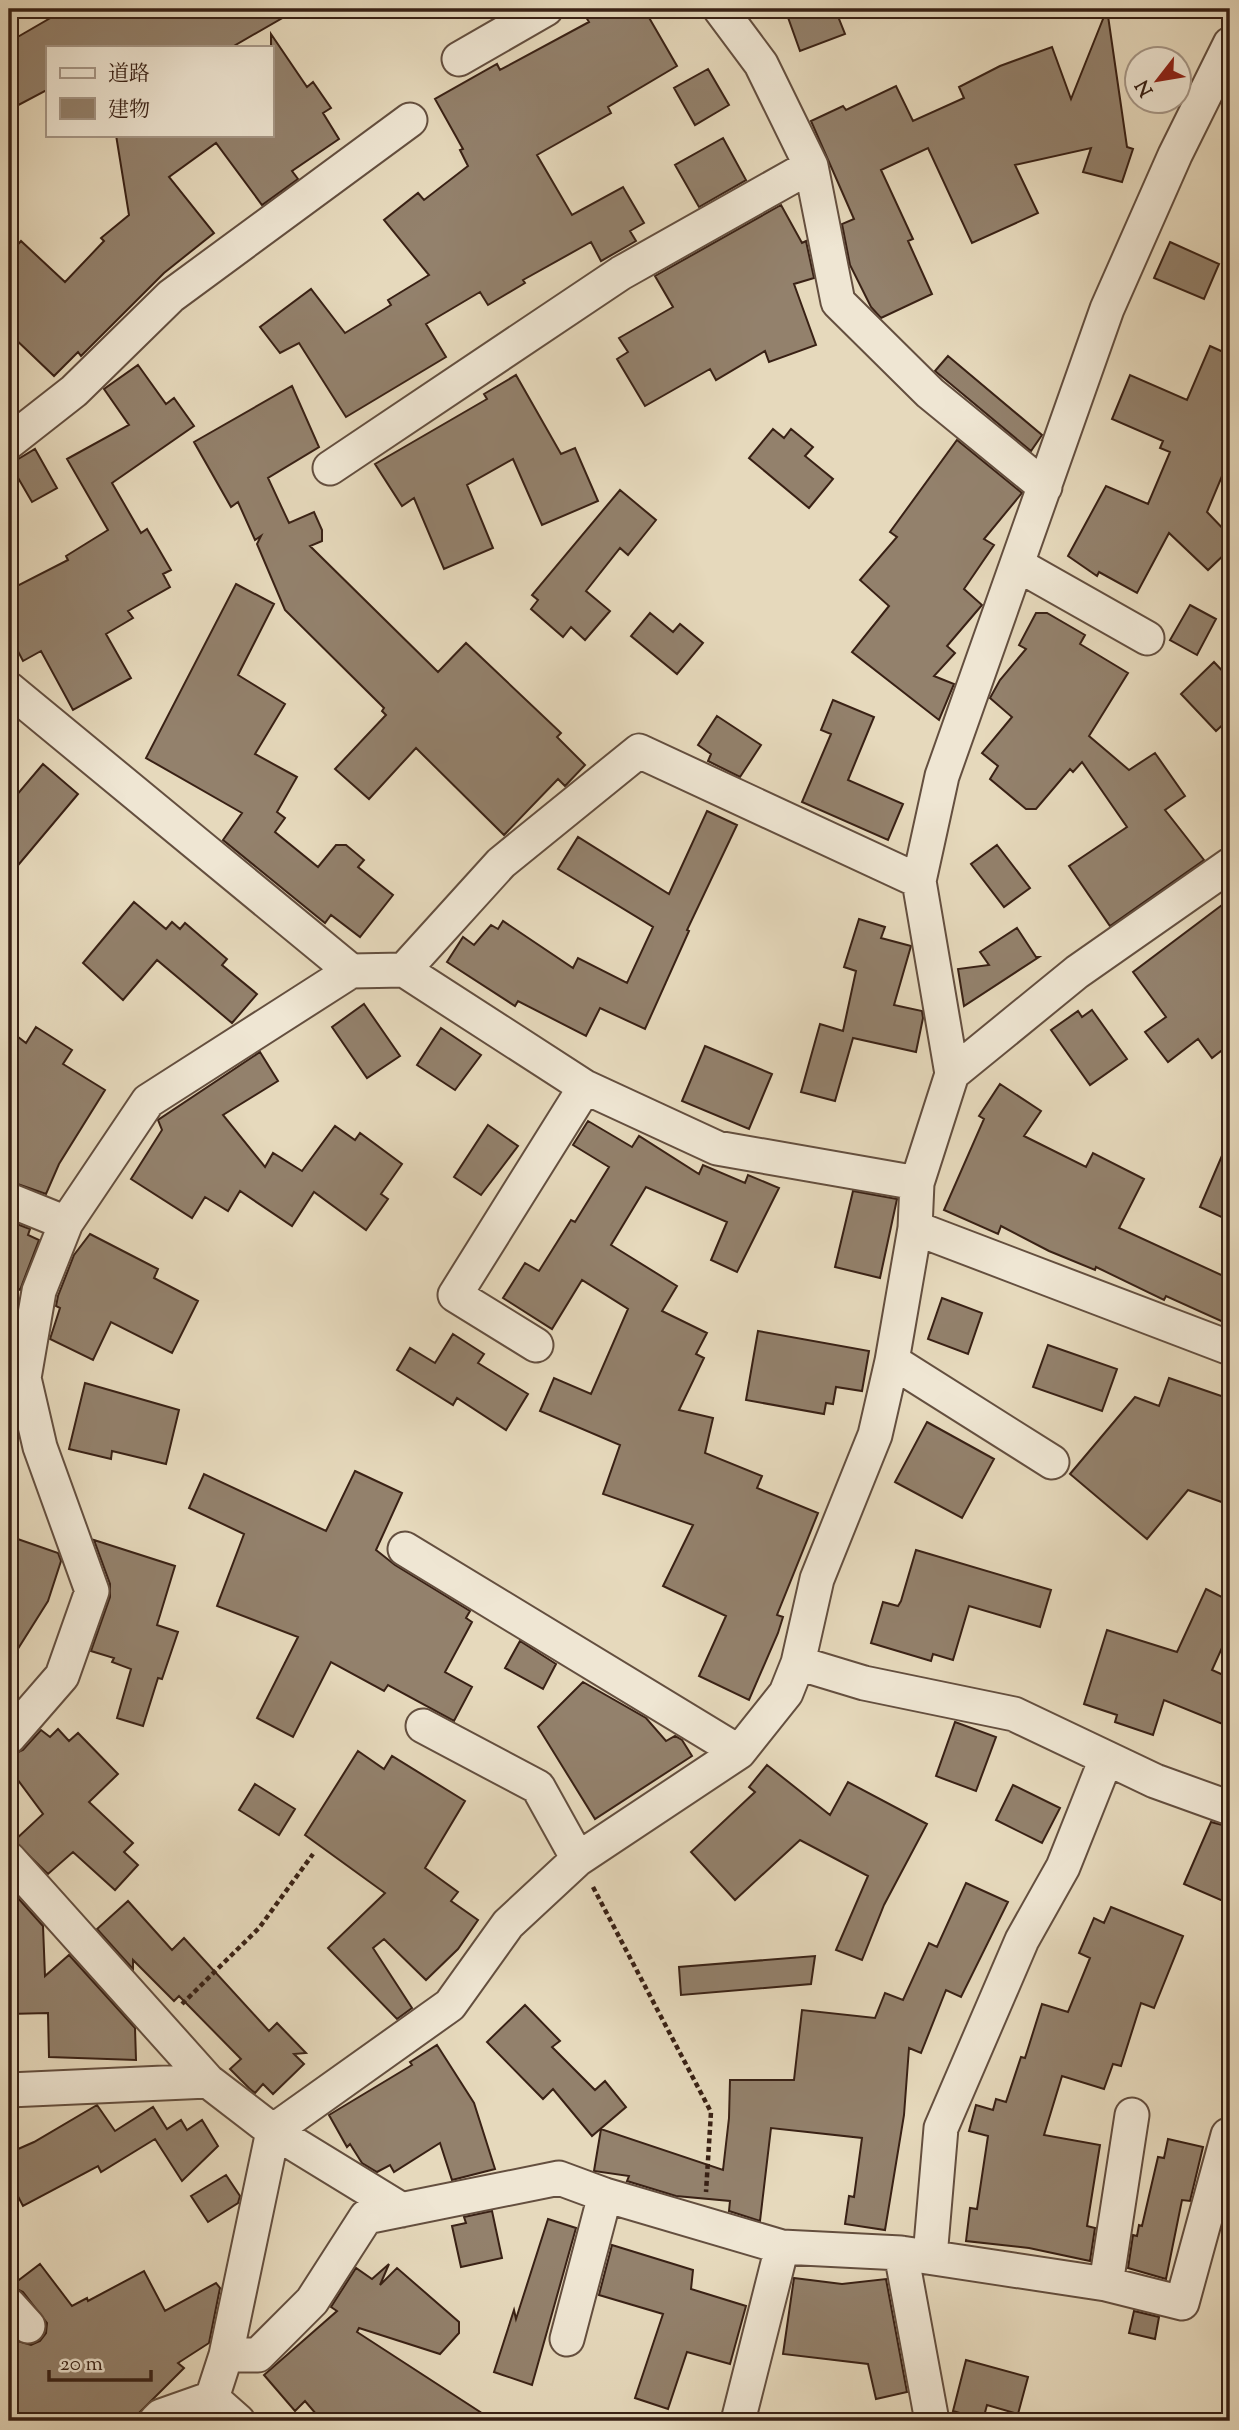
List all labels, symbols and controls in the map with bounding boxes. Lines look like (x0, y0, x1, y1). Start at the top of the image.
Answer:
legend (46, 46, 273, 136)
north arrow (1124, 46, 1194, 116)
text: 道路 (108, 60, 150, 90)
text: N (1130, 74, 1161, 101)
text: 建物 (108, 96, 150, 126)
scale bar (49, 2339, 150, 2383)
text: 20 m (60, 2350, 103, 2380)

